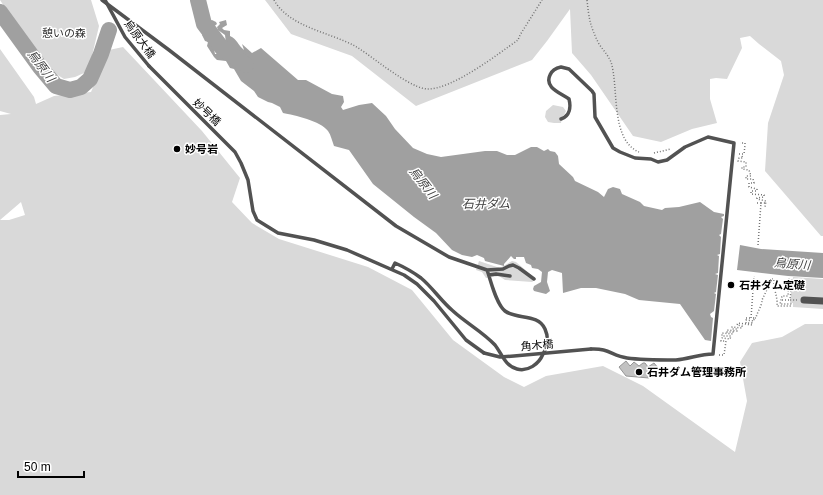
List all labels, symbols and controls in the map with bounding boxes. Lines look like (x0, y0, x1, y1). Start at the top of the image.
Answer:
street label: 烏原大橋 (122, 18, 158, 60)
park label: 憩いの森 (42, 27, 86, 39)
water label: 烏原川 (25, 47, 59, 86)
street label: 妙号橋 (191, 96, 223, 128)
place label: 妙号岩 (185, 143, 218, 155)
marker: 妙号岩 (172, 144, 182, 154)
water label: 烏原川 (406, 165, 441, 203)
water label: 石井ダム (462, 197, 510, 211)
water label: 烏原川 (773, 255, 813, 273)
place label: 石井ダム定礎 (739, 279, 805, 291)
marker: 石井ダム定礎 (726, 280, 736, 290)
street label: 角木橋 (520, 338, 554, 352)
place label: 石井ダム管理事務所 (647, 366, 746, 378)
marker: 石井ダム管理事務所 (634, 367, 644, 377)
scale bar (18, 453, 84, 479)
text: 50 m (24, 460, 51, 474)

